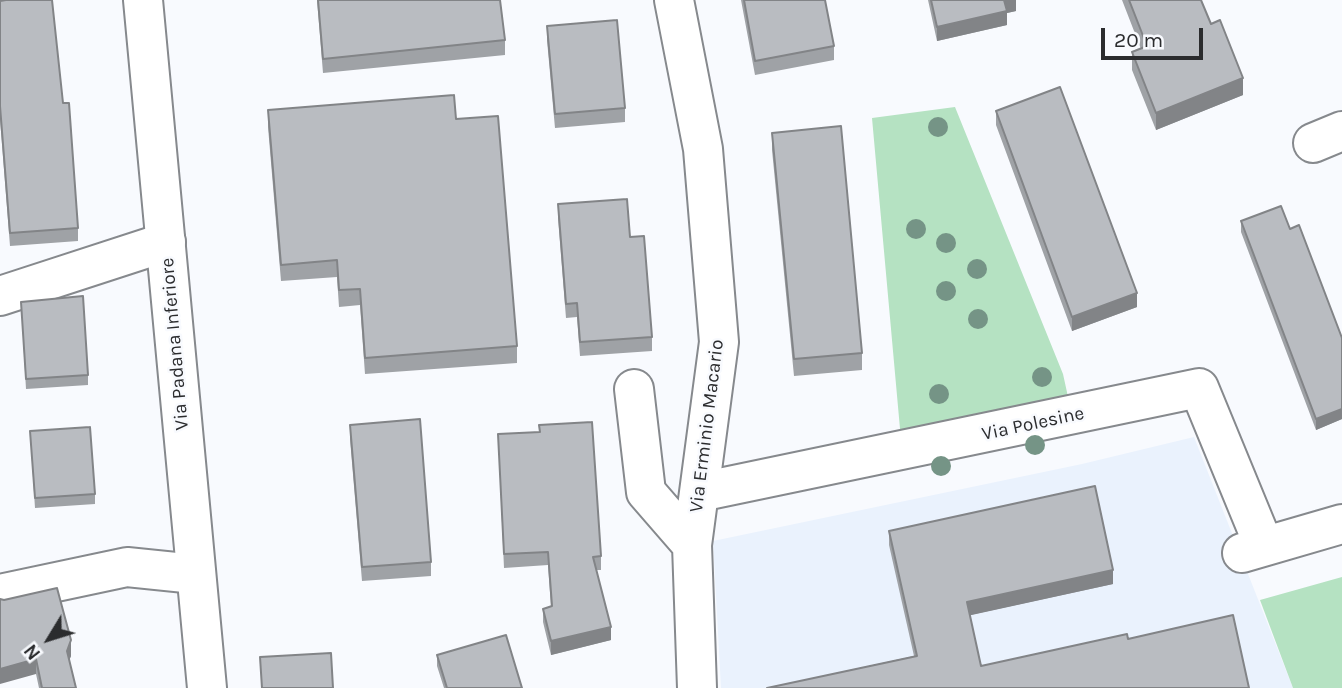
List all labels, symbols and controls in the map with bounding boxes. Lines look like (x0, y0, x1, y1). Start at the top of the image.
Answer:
scale bar (1104, 14, 1206, 58)
text: 20 m (1114, 28, 1163, 52)
street label: Via Padana Inferiore (156, 257, 194, 431)
street label: Via Erminio Macario (685, 338, 729, 514)
street label: Via Polesine (980, 402, 1086, 446)
north arrow (14, 604, 84, 674)
text: N (20, 640, 45, 664)

